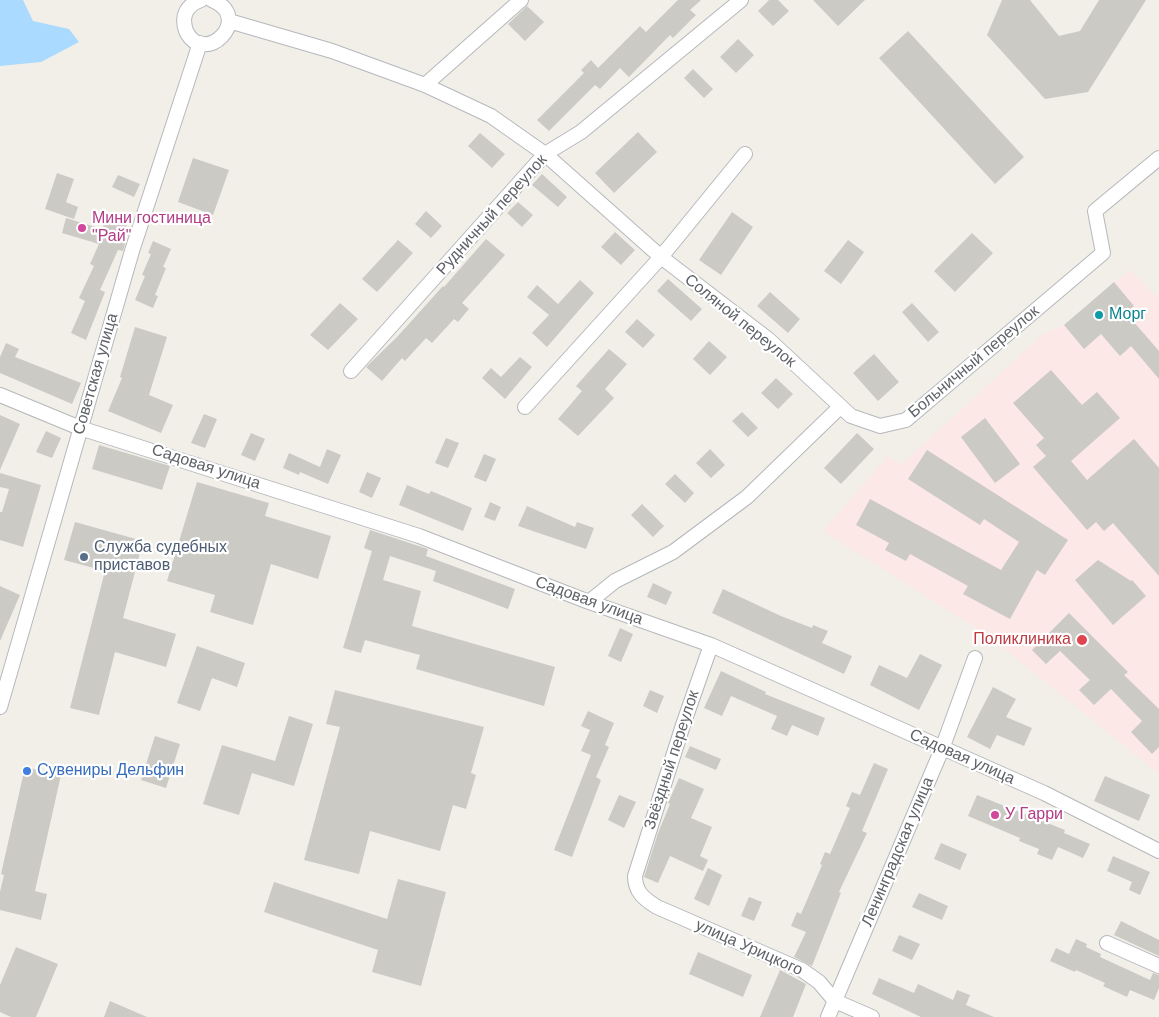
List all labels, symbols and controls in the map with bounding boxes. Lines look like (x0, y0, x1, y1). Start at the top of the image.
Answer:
street label: Рудничный переулок (433, 151, 551, 279)
place label: Мини гостиница "Рай" (92, 209, 211, 247)
marker: Мини гостиница "Рай" (76, 222, 88, 234)
street label: Соляной переулок (681, 270, 799, 372)
street label: Больничный переулок (905, 302, 1043, 422)
place label: Морг (1109, 305, 1146, 325)
marker: Морг (1093, 309, 1105, 321)
street label: Советская улица (69, 311, 123, 437)
street label: Садовая улица (149, 440, 263, 494)
place label: Служба судебных приставов (94, 538, 227, 576)
marker: Служба судебных приставов (78, 551, 90, 563)
street label: Садовая улица (533, 573, 645, 629)
place label: Поликлиника (973, 630, 1071, 650)
marker: Поликлиника (1075, 633, 1089, 647)
street label: Звёздный переулок (640, 688, 704, 832)
street label: Садовая улица (906, 725, 1018, 789)
place label: Сувениры Дельфин (37, 761, 184, 781)
marker: Сувениры Дельфин (21, 765, 33, 777)
street label: Ленинградская улица (858, 774, 938, 930)
place label: У Гарри (1005, 805, 1063, 825)
marker: У Гарри (989, 809, 1001, 821)
street label: улица Урицкого (692, 916, 806, 980)

